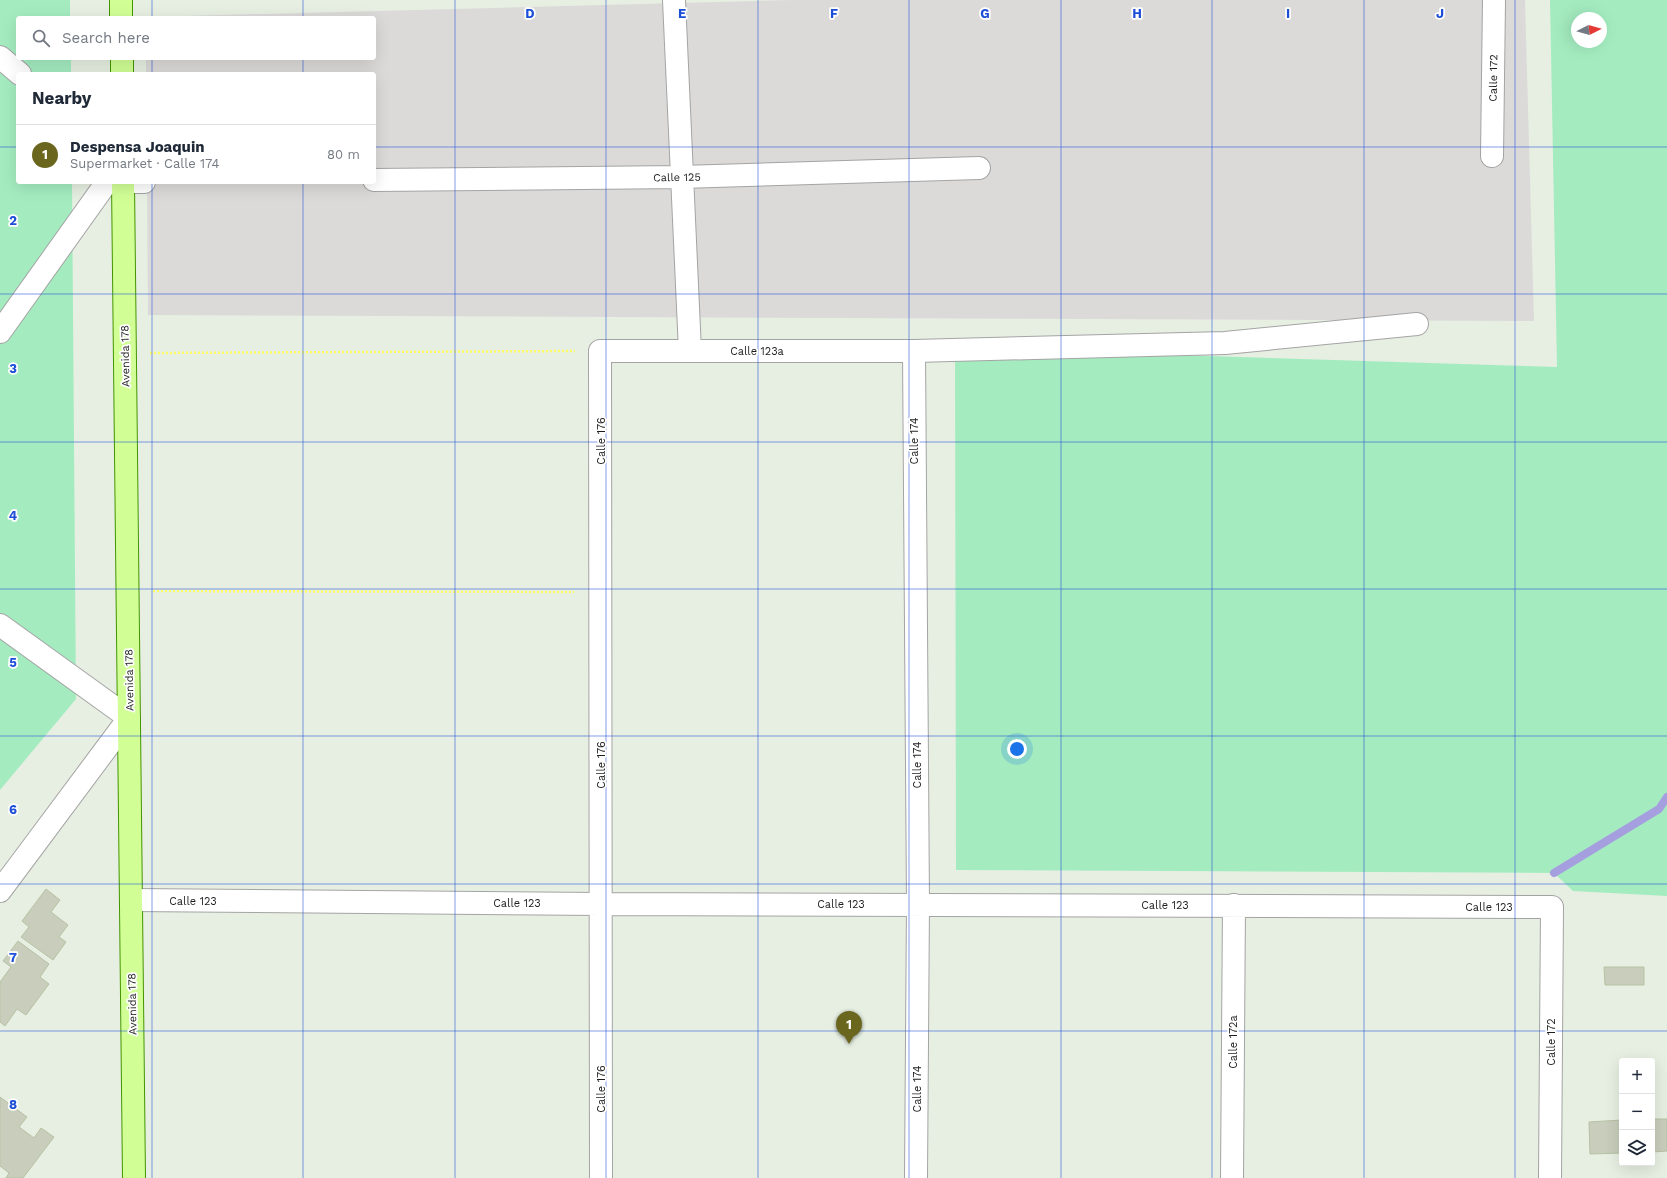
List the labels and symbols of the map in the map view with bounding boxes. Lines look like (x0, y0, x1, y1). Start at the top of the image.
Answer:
text: D (525, 6, 535, 21)
text: E (678, 6, 686, 21)
text: F (830, 6, 838, 21)
text: G (980, 6, 990, 21)
text: H (1132, 6, 1142, 21)
text: I (1286, 6, 1290, 21)
text: J (1436, 6, 1444, 21)
north arrow (1571, 12, 1607, 48)
street label: Calle 172 (1487, 54, 1500, 102)
street label: Calle 125 (653, 171, 701, 184)
text: 2 (9, 213, 17, 228)
street label: Avenida 178 (118, 325, 133, 387)
street label: Calle 123a (730, 345, 784, 358)
text: 3 (9, 361, 17, 376)
street label: Calle 176 (595, 417, 608, 465)
street label: Calle 174 (908, 417, 921, 464)
text: 4 (9, 508, 18, 523)
street label: Avenida 178 (122, 649, 137, 711)
text: 5 (9, 655, 17, 670)
your location (1007, 739, 1027, 759)
street label: Calle 176 (595, 741, 608, 789)
street label: Calle 174 (911, 741, 924, 788)
text: 6 (9, 802, 17, 817)
street label: Calle 123 (169, 895, 217, 908)
street label: Calle 123 (493, 897, 541, 910)
street label: Calle 123 (817, 898, 865, 911)
street label: Calle 123 (1141, 899, 1189, 912)
street label: Calle 123 (1465, 901, 1513, 914)
text: 7 (9, 950, 17, 965)
street label: Avenida 178 (125, 973, 140, 1035)
pin: 1 (836, 1011, 862, 1044)
street label: Calle 172a (1227, 1015, 1240, 1069)
street label: Calle 172 (1545, 1018, 1558, 1066)
street label: Calle 176 (595, 1065, 608, 1113)
street label: Calle 174 (911, 1065, 924, 1112)
text: 8 (9, 1097, 17, 1112)

